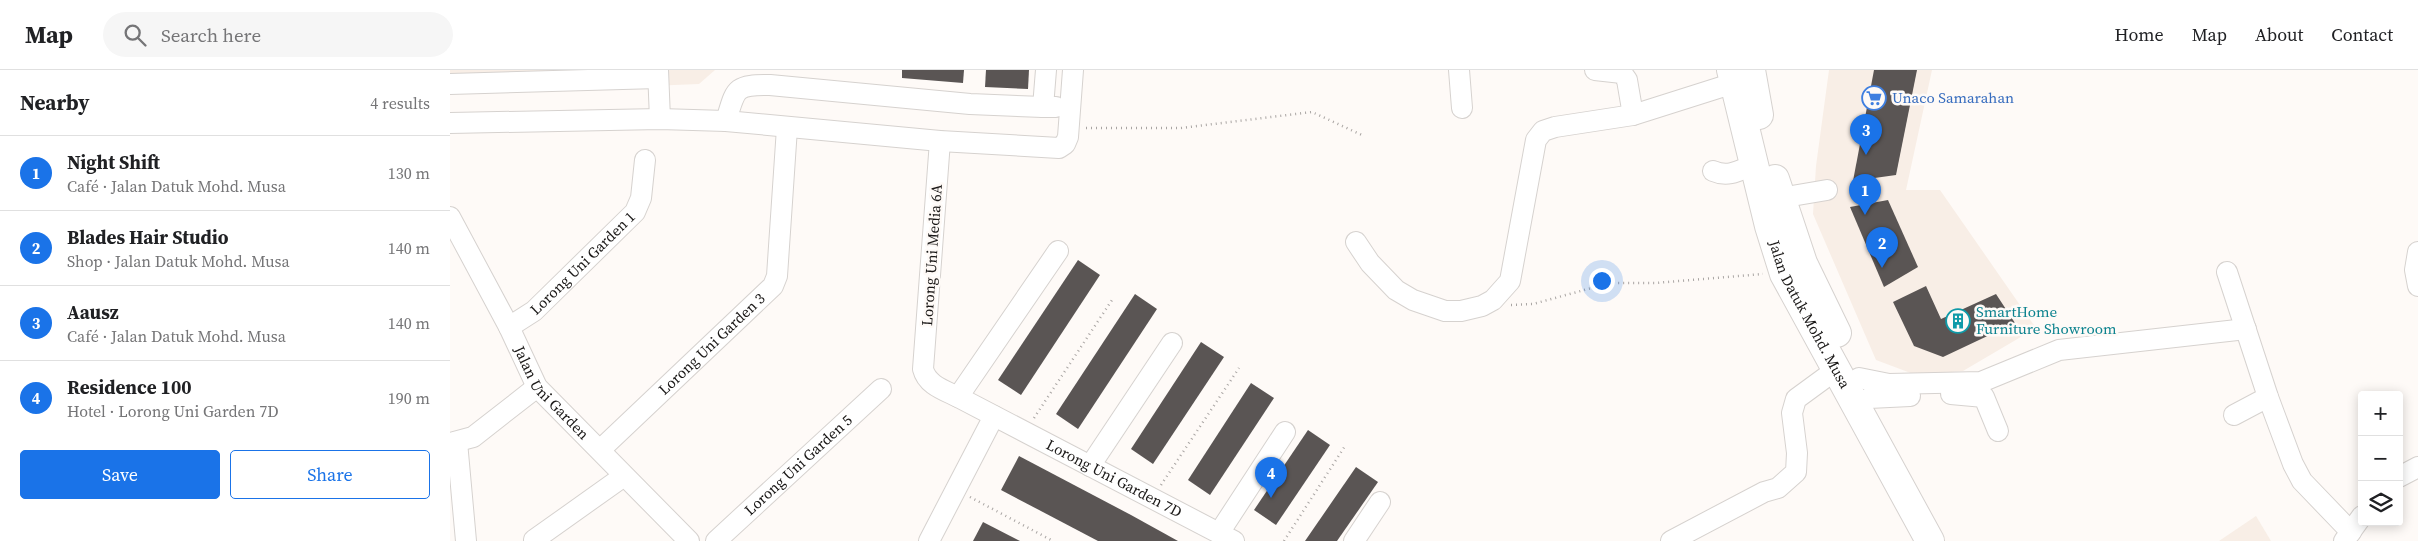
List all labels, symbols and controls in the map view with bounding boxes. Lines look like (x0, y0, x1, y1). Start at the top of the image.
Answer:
search box (103, 12, 453, 57)
text: Map (25, 18, 73, 51)
icon: search (121, 21, 149, 49)
text: Search here (161, 22, 261, 48)
text: Home (2115, 22, 2164, 47)
text: Map (2192, 22, 2227, 47)
text: About (2255, 22, 2303, 47)
text: Contact (2331, 22, 2393, 47)
supermarket icon: Unaco Samarahan (1861, 85, 1887, 111)
place label: Unaco Samarahan (1892, 87, 2014, 108)
text: Nearby (20, 88, 90, 117)
text: 4 results (370, 92, 430, 114)
pin: 3 (1850, 114, 1882, 155)
text: Night Shift (67, 149, 160, 175)
text: 1 (32, 162, 40, 184)
text: 130 m (388, 162, 430, 184)
pin: 1 (1849, 174, 1881, 215)
text: Café · Jalan Datuk Mohd. Musa (67, 175, 286, 197)
street label: Lorong Uni Media 6A (916, 183, 947, 326)
street label: Lorong Uni Garden 1 (525, 206, 640, 319)
text: Blades Hair Studio (67, 224, 229, 250)
pin: 2 (1866, 227, 1898, 268)
street label: Jalan Datuk Mohd. Musa (1764, 236, 1856, 392)
text: 2 (32, 237, 40, 259)
text: 140 m (388, 237, 430, 259)
text: Shop · Jalan Datuk Mohd. Musa (67, 250, 290, 272)
your location (1589, 268, 1615, 294)
street label: Lorong Uni Garden 3 (653, 288, 769, 399)
text: Aausz (67, 299, 119, 325)
place label: SmartHome Furniture Showroom (1976, 301, 2117, 339)
building icon: SmartHome Furniture Showroom (1945, 308, 1971, 334)
text: 3 (32, 312, 40, 334)
text: 140 m (388, 312, 430, 334)
text: Café · Jalan Datuk Mohd. Musa (67, 325, 286, 347)
street label: Jalan Uni Garden (509, 341, 594, 444)
text: Residence 100 (67, 374, 192, 400)
text: 4 (32, 387, 40, 409)
text: 190 m (388, 387, 430, 409)
map controls (2358, 391, 2403, 526)
button: + (2358, 391, 2403, 436)
text: Hotel · Lorong Uni Garden 7D (67, 400, 279, 422)
street label: Lorong Uni Garden 5 (739, 410, 857, 520)
street label: Lorong Uni Garden 7D (1043, 434, 1186, 522)
button: − (2358, 436, 2403, 481)
button: Save (20, 450, 220, 499)
button: Share (230, 450, 430, 499)
pin: 4 (1255, 457, 1287, 498)
button: layers (2358, 481, 2403, 526)

